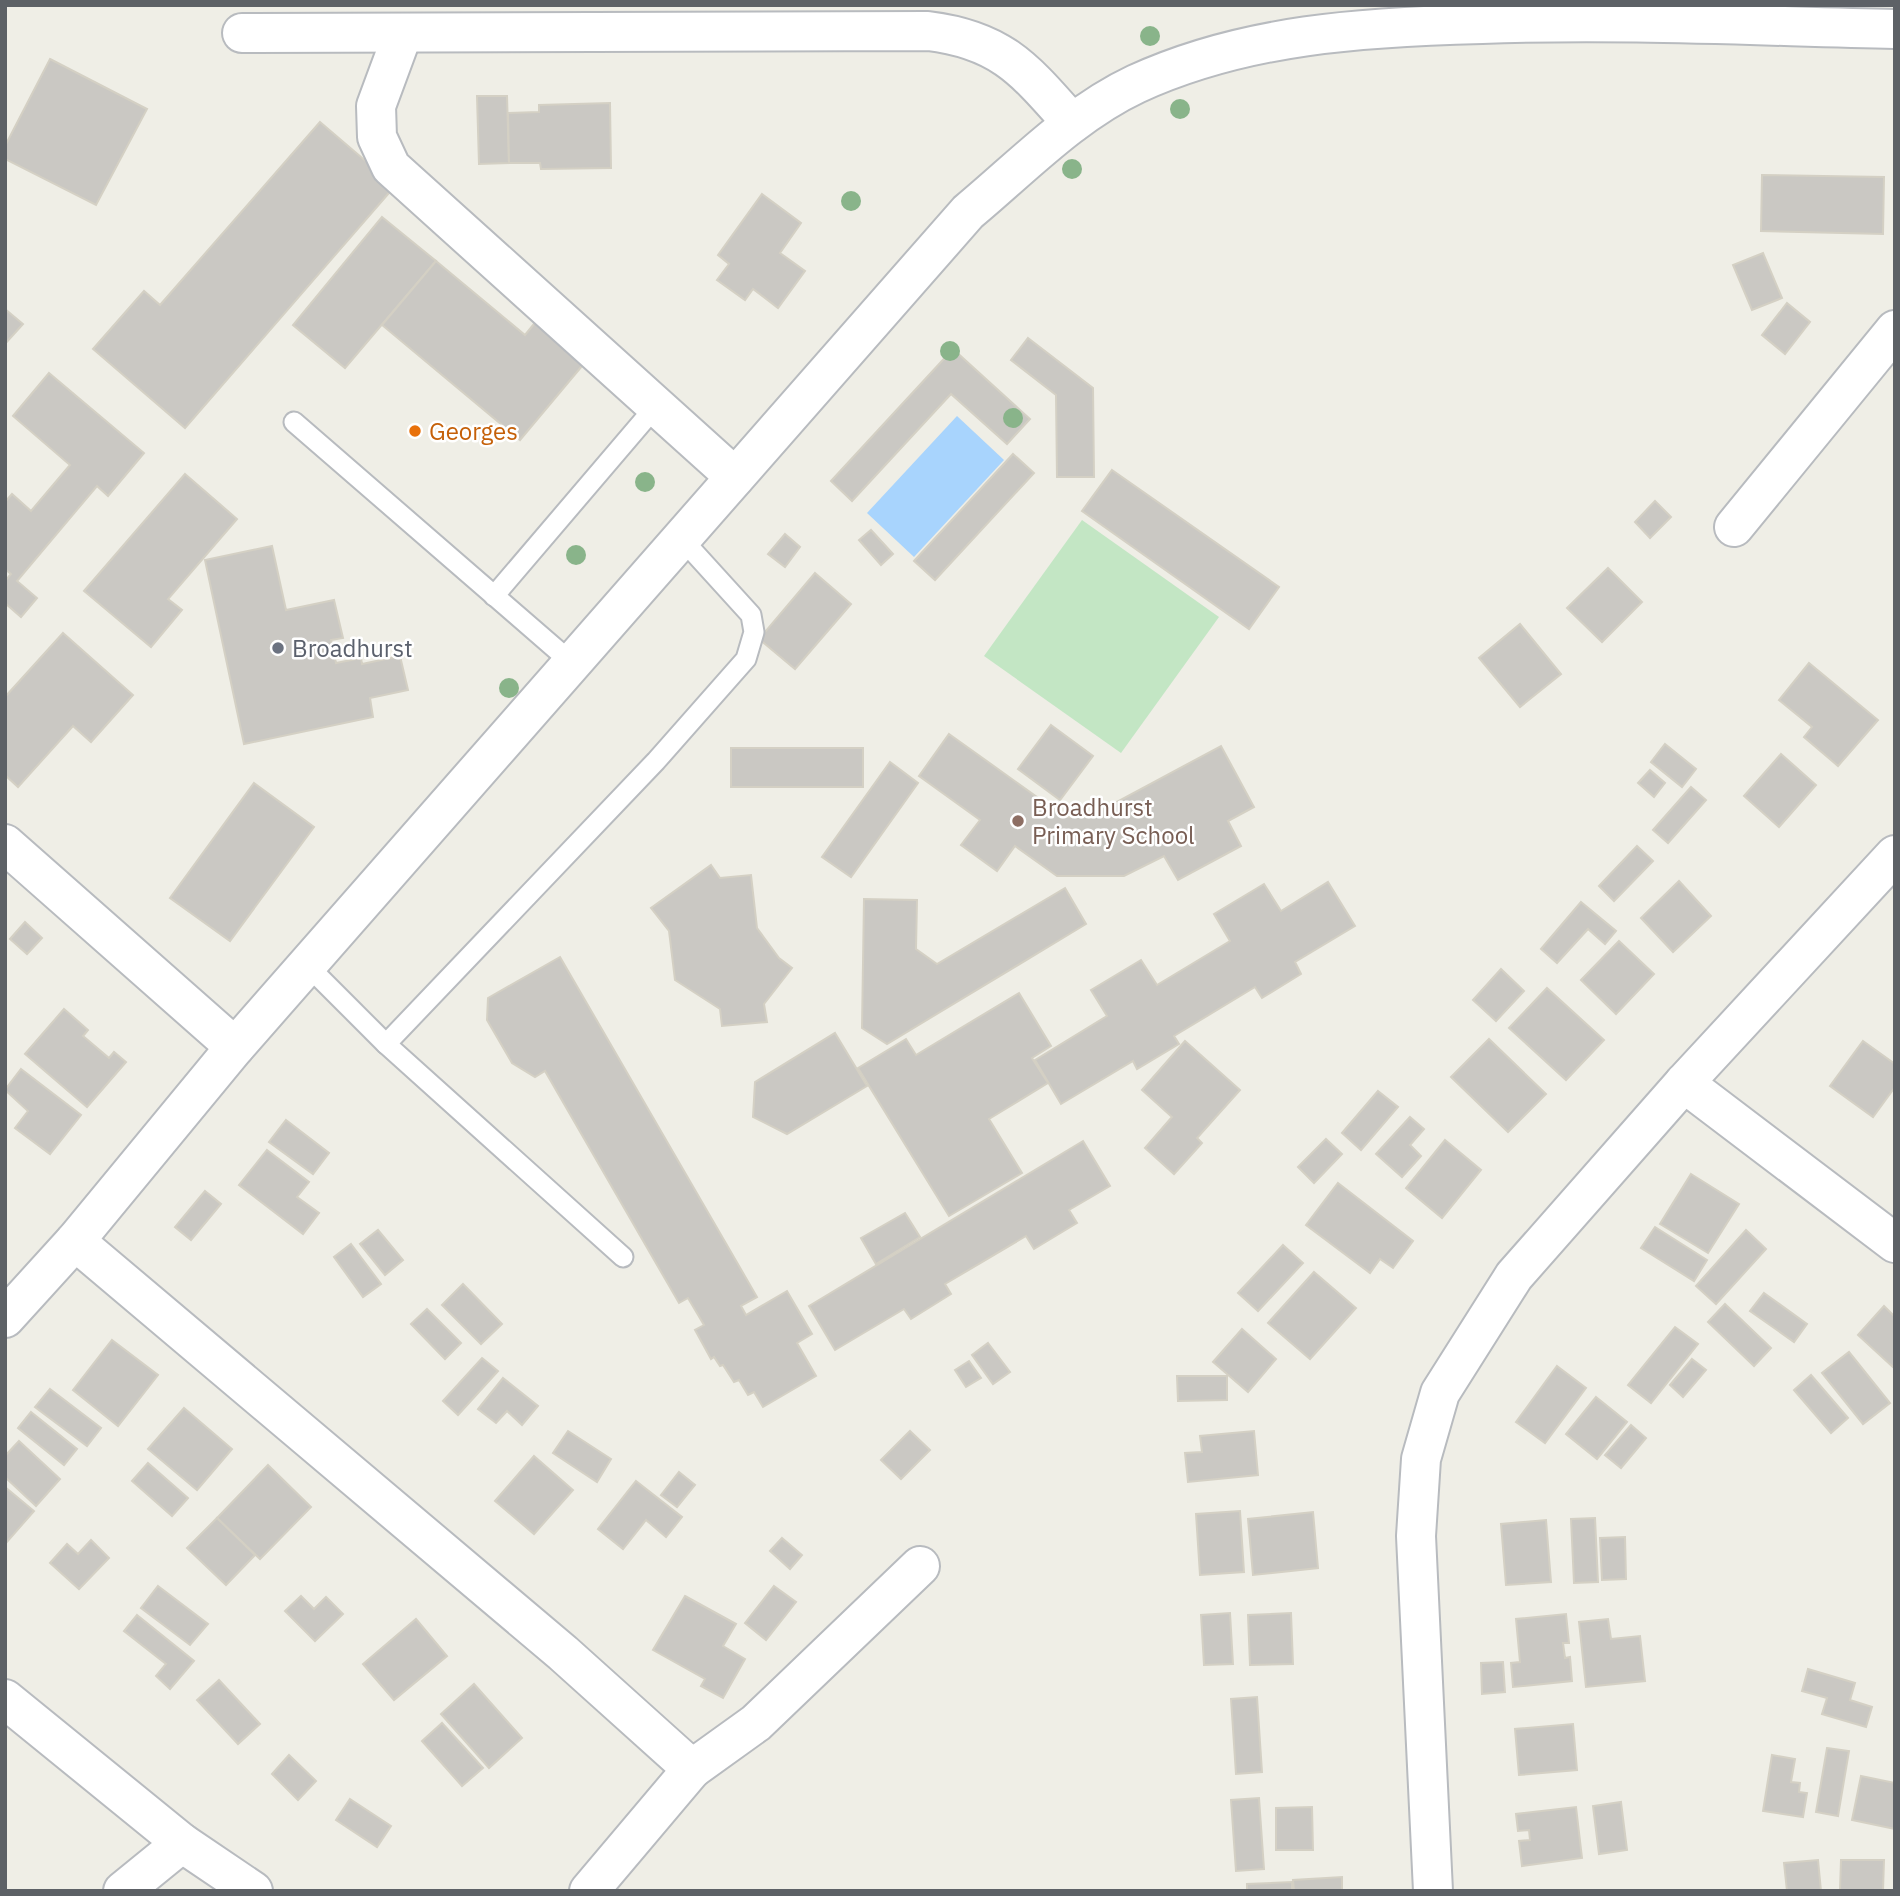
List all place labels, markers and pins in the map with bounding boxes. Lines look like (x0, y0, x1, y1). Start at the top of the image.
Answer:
place label: Georges (429, 415, 518, 447)
marker: Georges (407, 423, 423, 439)
place label: Broadhurst (292, 632, 413, 664)
marker: Broadhurst (270, 640, 286, 656)
place label: Broadhurst Primary School (1032, 791, 1195, 851)
marker: Broadhurst Primary School (1010, 813, 1026, 829)

